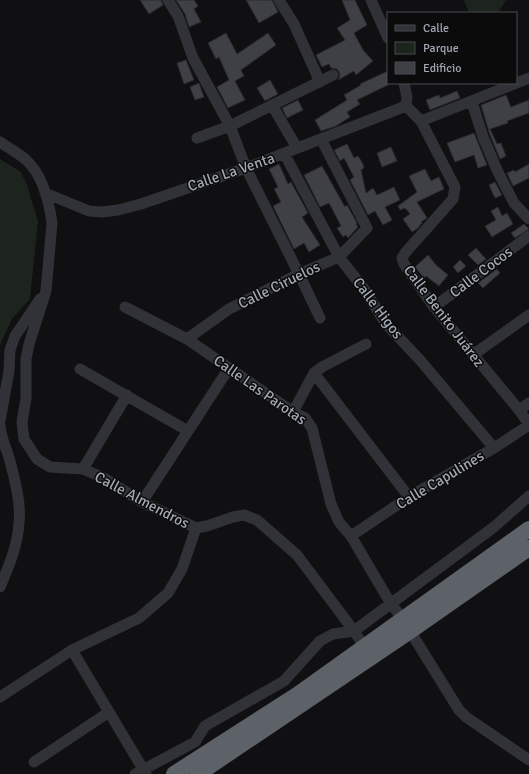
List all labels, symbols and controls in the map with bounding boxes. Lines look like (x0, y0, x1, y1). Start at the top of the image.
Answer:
legend (387, 12, 517, 84)
text: Calle (423, 21, 449, 36)
text: Parque (423, 41, 459, 56)
text: Edificio (423, 61, 461, 76)
street label: Calle La Venta (185, 149, 277, 195)
street label: Calle Cocos (446, 242, 516, 301)
street label: Calle Ciruelos (235, 257, 323, 313)
street label: Calle Benito Juárez (400, 262, 488, 371)
street label: Calle Higos (349, 274, 407, 343)
street label: Calle Las Parotas (210, 351, 310, 429)
street label: Calle Capulines (393, 447, 488, 513)
street label: Calle Almendros (92, 468, 193, 533)

